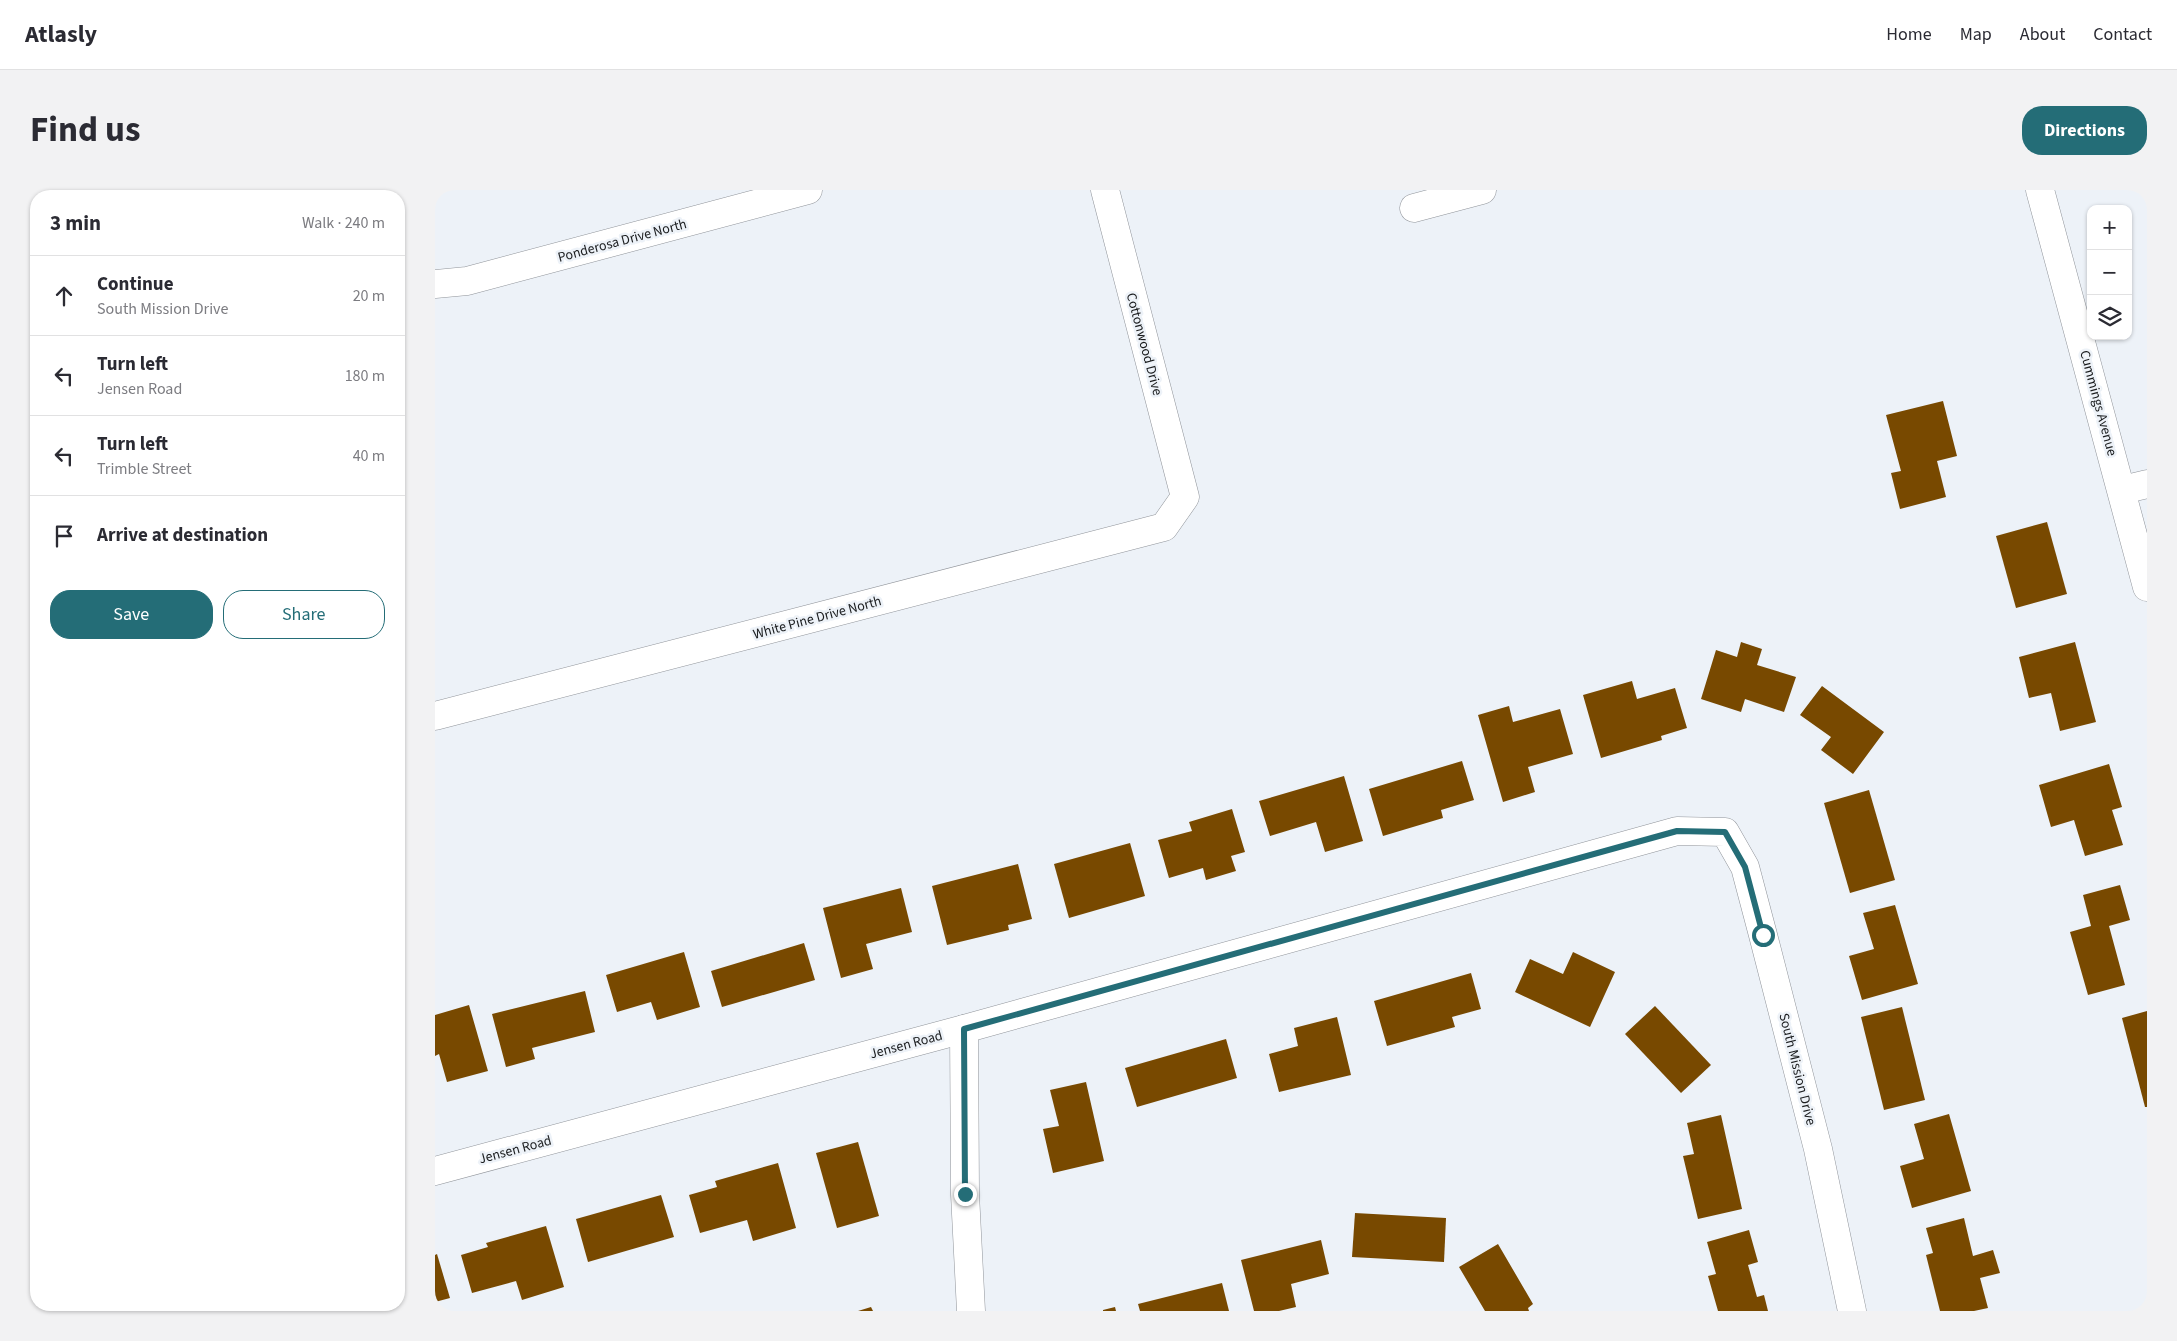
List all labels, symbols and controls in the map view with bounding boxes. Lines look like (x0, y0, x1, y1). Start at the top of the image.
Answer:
text: Atlasly (25, 17, 97, 52)
text: Home (1886, 22, 1932, 47)
text: Map (1960, 22, 1992, 47)
text: About (2020, 22, 2065, 47)
text: Contact (2093, 22, 2152, 47)
text: Find us (30, 105, 140, 155)
button: Directions (2022, 106, 2147, 155)
map controls (2087, 205, 2132, 340)
button: + (2087, 205, 2132, 250)
text: 3 min (50, 208, 101, 238)
text: Walk · 240 m (302, 212, 385, 234)
street label: Ponderosa Drive North (556, 214, 689, 268)
button: − (2087, 250, 2132, 295)
text: Continue (97, 271, 174, 298)
icon: ahead (50, 282, 78, 310)
text: 20 m (353, 285, 385, 307)
street label: Cottonwood Drive (1121, 291, 1167, 398)
button: layers (2087, 295, 2132, 340)
text: South Mission Drive (97, 298, 228, 320)
street label: Cummings Avenue (2074, 348, 2122, 458)
text: Turn left (97, 351, 168, 378)
icon: left (50, 362, 78, 390)
text: 180 m (345, 365, 385, 387)
text: Jensen Road (97, 378, 182, 400)
text: Turn left (97, 431, 168, 458)
icon: left (50, 442, 78, 470)
text: 40 m (353, 445, 385, 467)
text: Trimble Street (97, 458, 192, 480)
icon: arrive (50, 522, 78, 550)
text: Arrive at destination (97, 522, 268, 549)
button: Save (50, 590, 213, 639)
button: Share (223, 590, 385, 639)
street label: White Pine Drive North (751, 591, 884, 645)
route start (1752, 924, 1775, 947)
street label: South Mission Drive (1773, 1011, 1821, 1128)
street label: Jensen Road (868, 1026, 945, 1064)
street label: Jensen Road (477, 1131, 554, 1169)
route end (954, 1183, 977, 1206)

